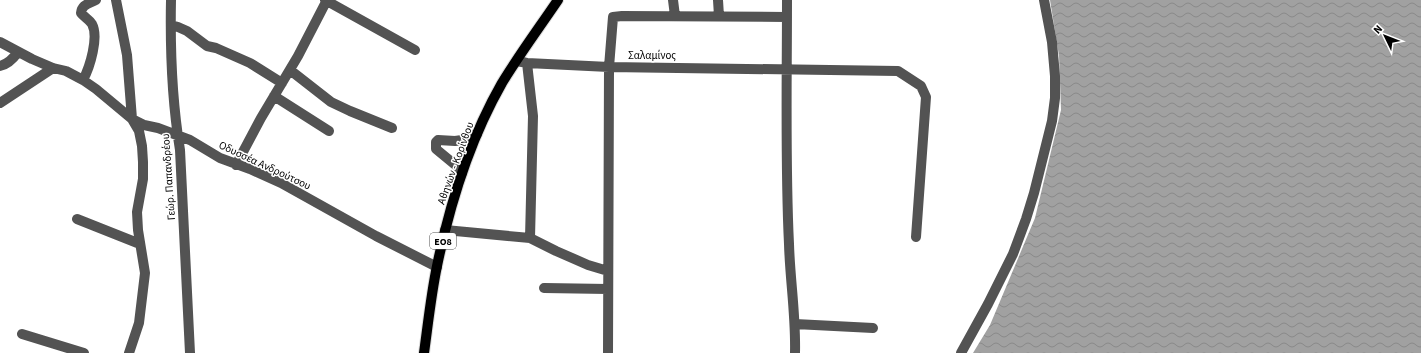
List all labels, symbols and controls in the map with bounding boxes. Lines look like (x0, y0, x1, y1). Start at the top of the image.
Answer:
north arrow (1365, 16, 1405, 56)
text: N (1370, 22, 1386, 37)
street label: Σαλαμίνος (628, 48, 676, 63)
street label: Αθηνών - Κορίνθου (434, 120, 477, 207)
street label: Γεώρ. Παπανδρέου (158, 133, 179, 221)
street label: Οδυσσέα Ανδρούτσου (216, 137, 313, 193)
road number: ΕΟ8 (430, 233, 456, 249)

